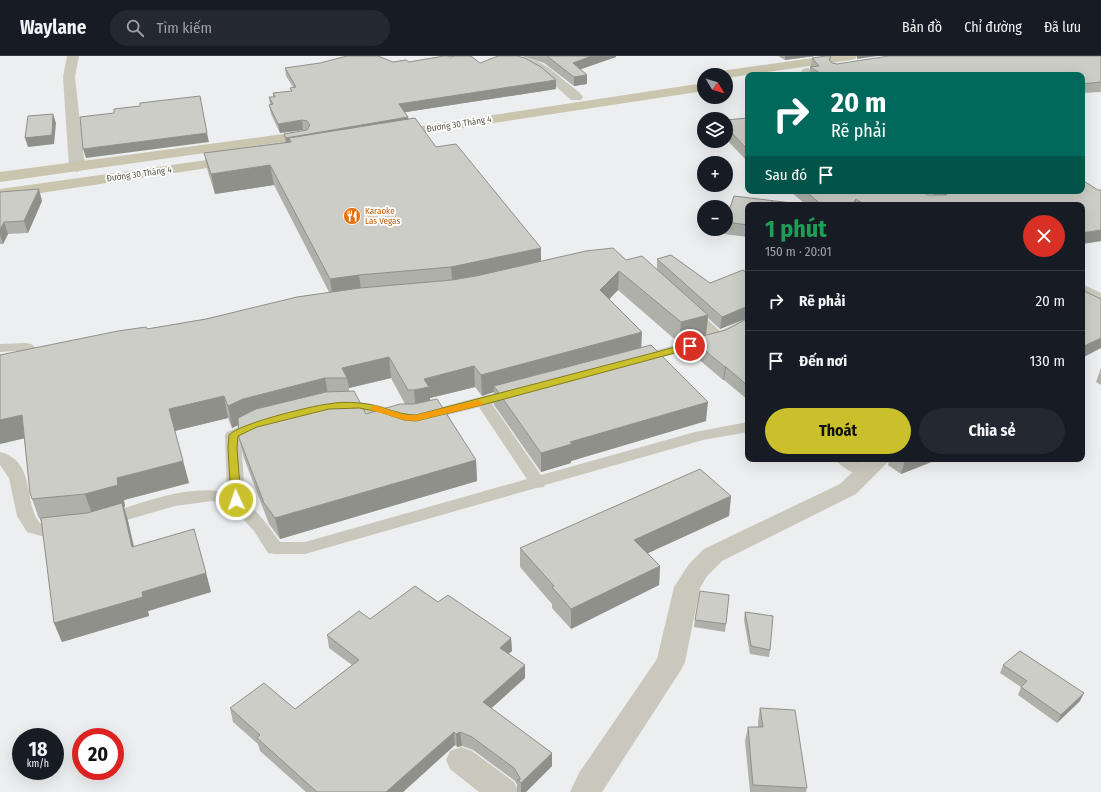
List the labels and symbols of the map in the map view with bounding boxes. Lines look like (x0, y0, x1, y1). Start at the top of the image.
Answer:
north arrow (697, 68, 733, 104)
street label: Đường 30 Tháng 4 (426, 114, 493, 134)
street label: Đường 30 Tháng 4 (106, 164, 173, 184)
restaurant icon: Karaoke Las Vegas (342, 206, 362, 226)
place label: Karaoke Las Vegas (365, 206, 400, 226)
pin (673, 329, 707, 363)
position arrow (215, 479, 257, 521)
speed limit sign: 20 (72, 728, 124, 780)

